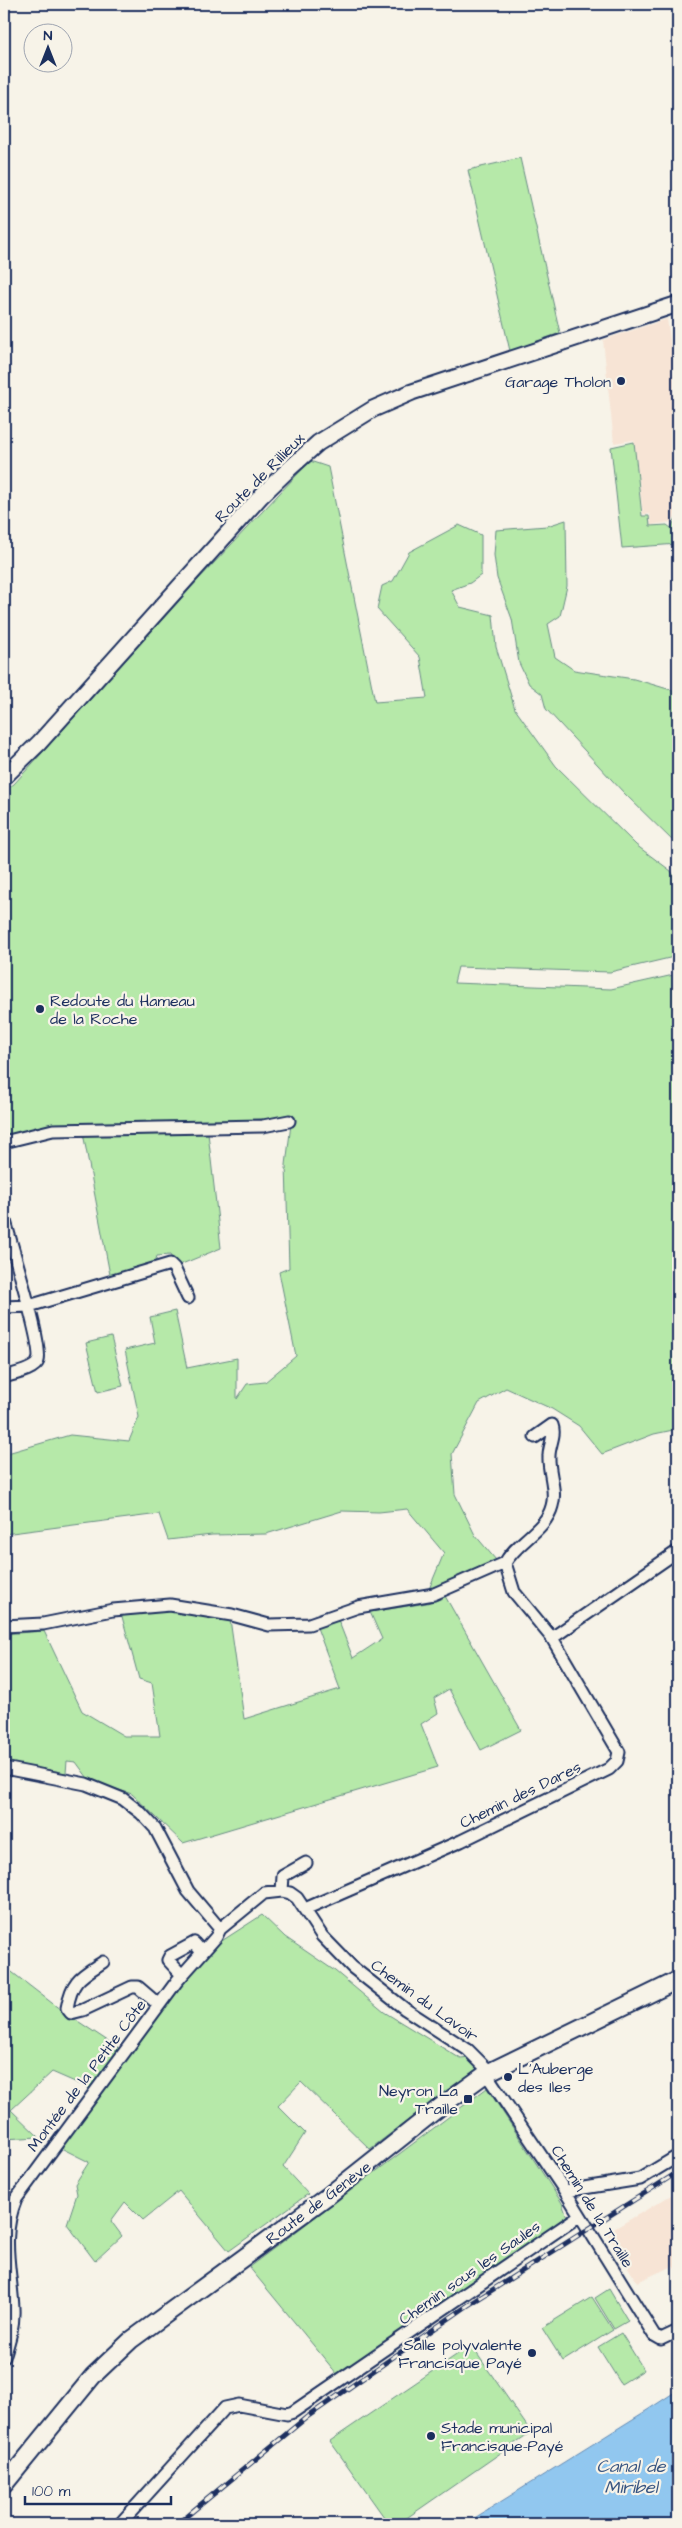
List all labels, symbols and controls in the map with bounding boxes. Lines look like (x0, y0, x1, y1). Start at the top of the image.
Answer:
north arrow (22, 22, 72, 72)
text: N (44, 26, 53, 46)
place label: Garage Tholon (505, 371, 611, 394)
marker: Garage Tholon (615, 375, 627, 387)
street label: Route de Rillieux (210, 428, 310, 528)
place label: Redoute du Hameau de la Roche (50, 990, 195, 1030)
marker: Redoute du Hameau de la Roche (34, 1003, 46, 1015)
street label: Chemin des Dares (456, 1756, 585, 1834)
street label: Chemin du Lavoir (366, 1954, 483, 2047)
street label: Montée de la Petite Côte (22, 1995, 152, 2156)
place label: L'Auberge des Iles (518, 2058, 594, 2098)
marker: L'Auberge des Iles (502, 2071, 514, 2083)
place label: Neyron La Traille (379, 2080, 458, 2120)
marker: Neyron La Traille (462, 2093, 474, 2105)
street label: Chemin de la Traille (546, 2141, 639, 2272)
street label: Route de Genève (261, 2156, 376, 2250)
street label: Chemin sous les Saules (394, 2216, 545, 2330)
place label: Salle polyvalente Francisque Payé (398, 2334, 522, 2375)
marker: Salle polyvalente Francisque Payé (526, 2347, 538, 2359)
place label: Stade municipal Francisque-Payé (441, 2417, 564, 2458)
marker: Stade municipal Francisque-Payé (425, 2430, 437, 2442)
water label: Canal de Miribel (596, 2454, 667, 2500)
scale bar (25, 2473, 171, 2505)
text: 100 m (32, 2481, 71, 2502)

